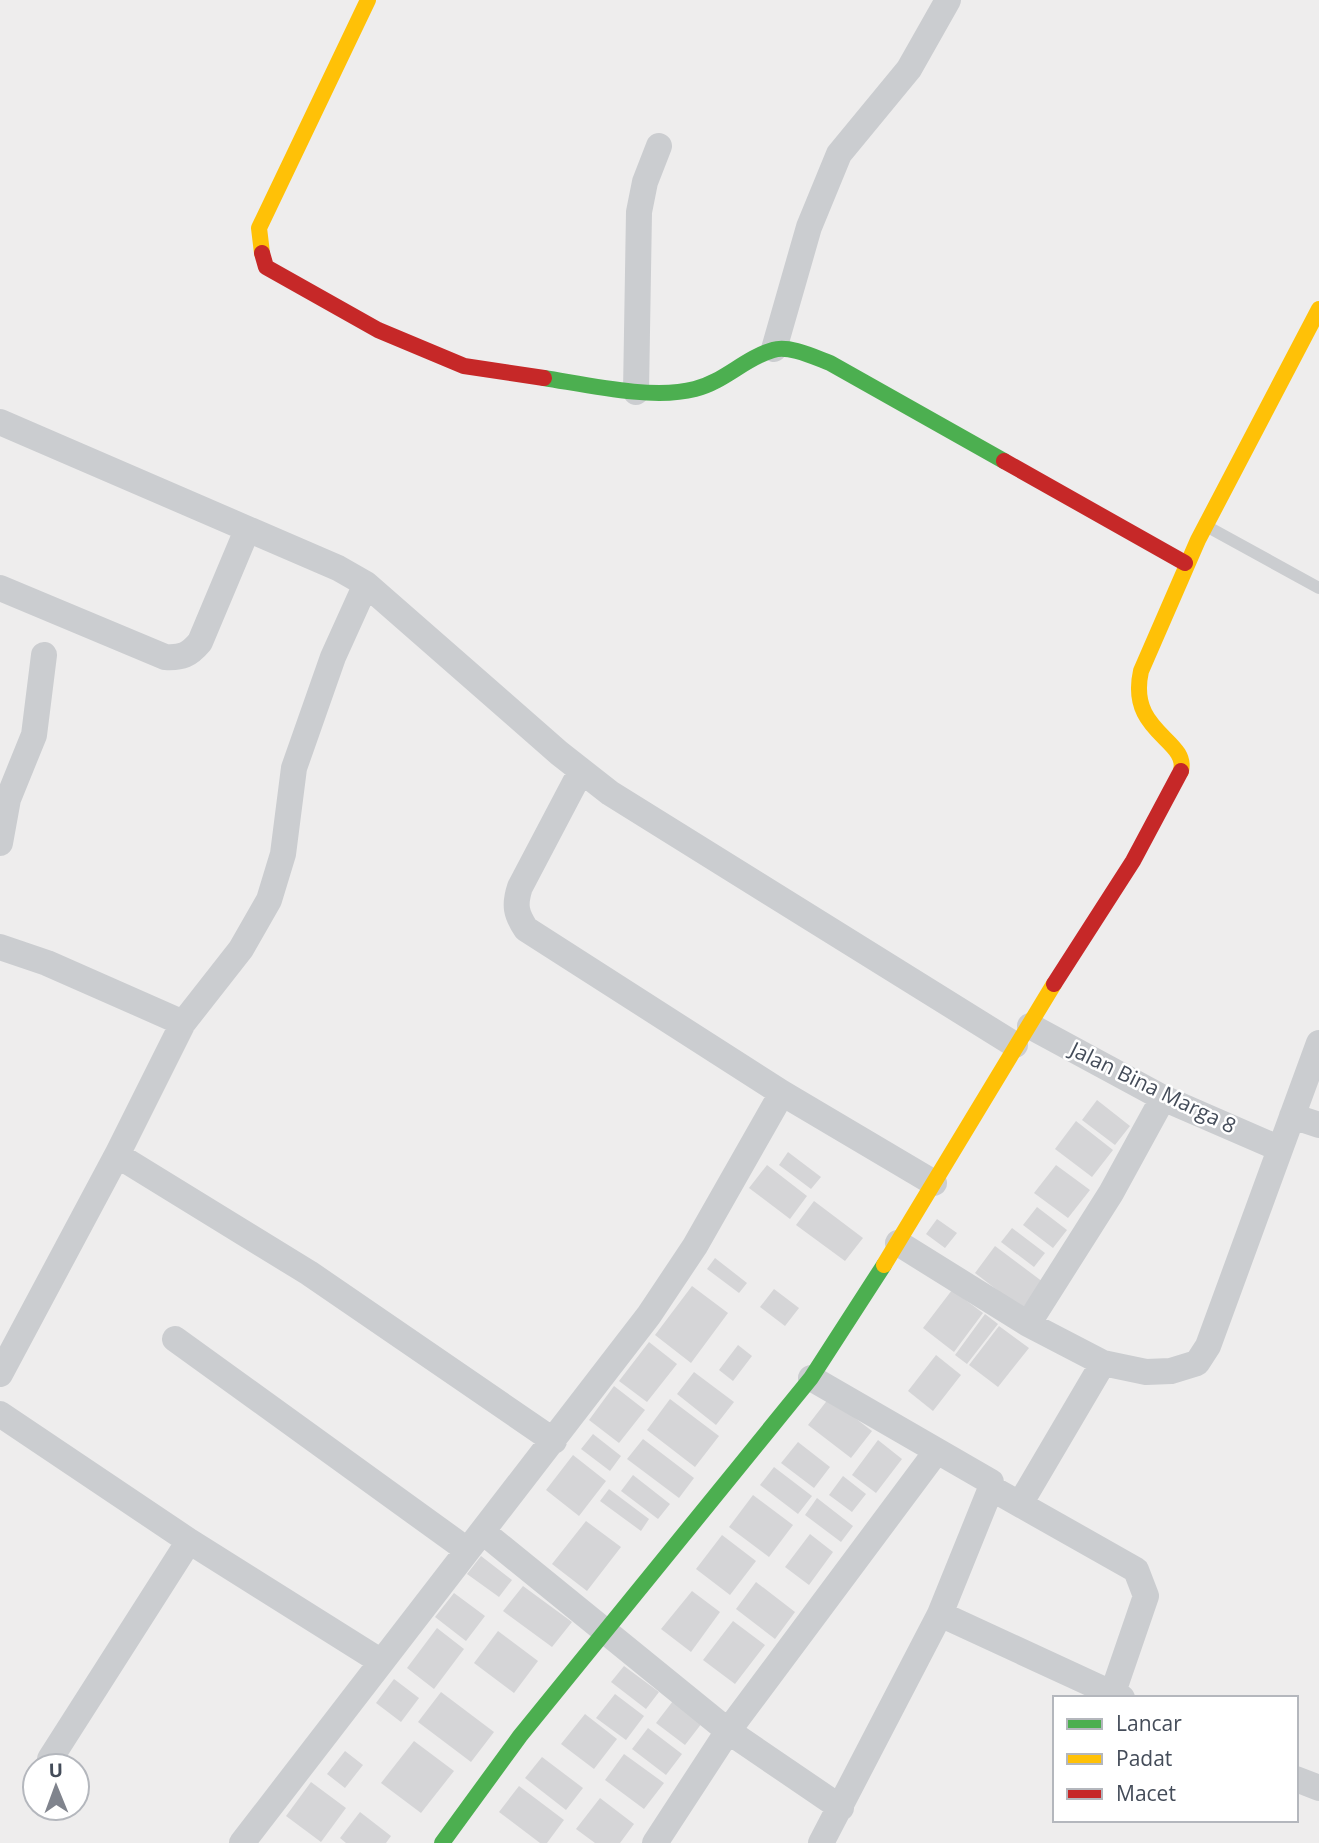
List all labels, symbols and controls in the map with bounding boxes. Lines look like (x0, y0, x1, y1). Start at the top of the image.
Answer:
street label: Jalan Bina Marga 8 (1064, 1034, 1241, 1139)
legend (1053, 1696, 1298, 1822)
text: Lancar (1116, 1709, 1182, 1737)
text: Padat (1116, 1744, 1172, 1772)
north arrow (21, 1752, 91, 1822)
text: U (48, 1757, 63, 1783)
text: Macet (1116, 1779, 1176, 1807)

